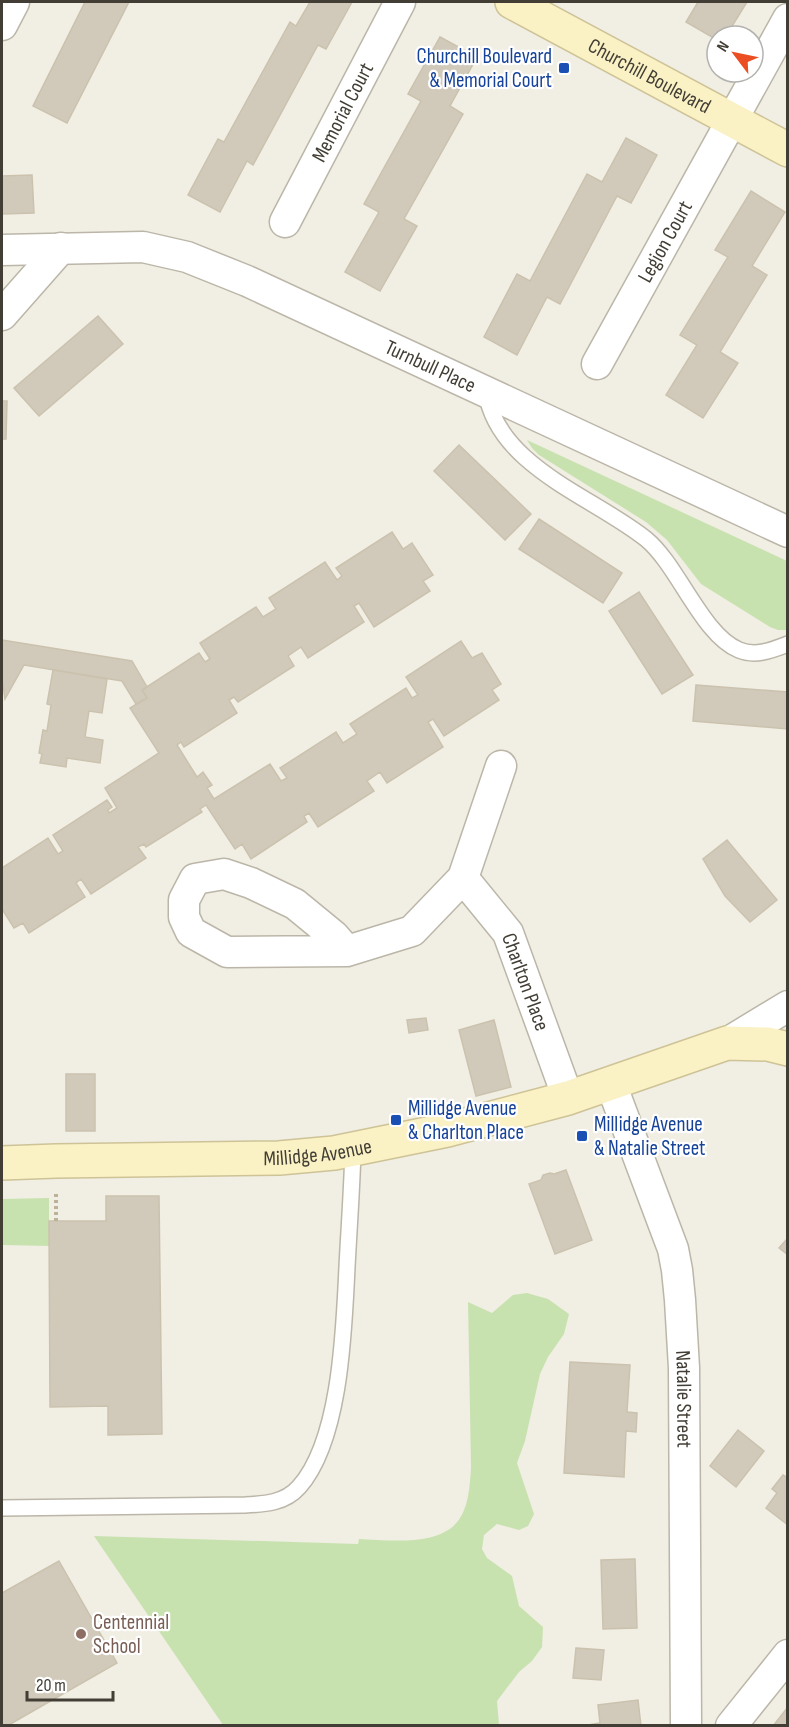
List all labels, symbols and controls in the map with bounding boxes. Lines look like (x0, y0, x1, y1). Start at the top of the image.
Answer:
north arrow (705, 24, 765, 84)
street label: Churchill Boulevard (584, 33, 715, 119)
text: N (713, 38, 734, 56)
place label: Churchill Boulevard & Memorial Court (417, 44, 552, 93)
street label: Memorial Court (307, 58, 379, 166)
marker: Churchill Boulevard & Memorial Court (557, 61, 571, 75)
street label: Legion Court (633, 197, 698, 287)
street label: Turnbull Place (381, 335, 480, 398)
street label: Charlton Place (496, 930, 554, 1034)
place label: Millidge Avenue & Charlton Place (408, 1096, 524, 1145)
place label: Millidge Avenue & Natalie Street (594, 1112, 705, 1161)
marker: Millidge Avenue & Charlton Place (389, 1113, 403, 1127)
marker: Millidge Avenue & Natalie Street (575, 1129, 589, 1143)
street label: Millidge Avenue (263, 1134, 374, 1171)
street label: Natalie Street (670, 1350, 696, 1448)
place label: Centennial School (93, 1610, 169, 1659)
marker: Centennial School (74, 1627, 88, 1641)
scale bar (27, 1664, 112, 1702)
text: 20 m (36, 1675, 66, 1696)

